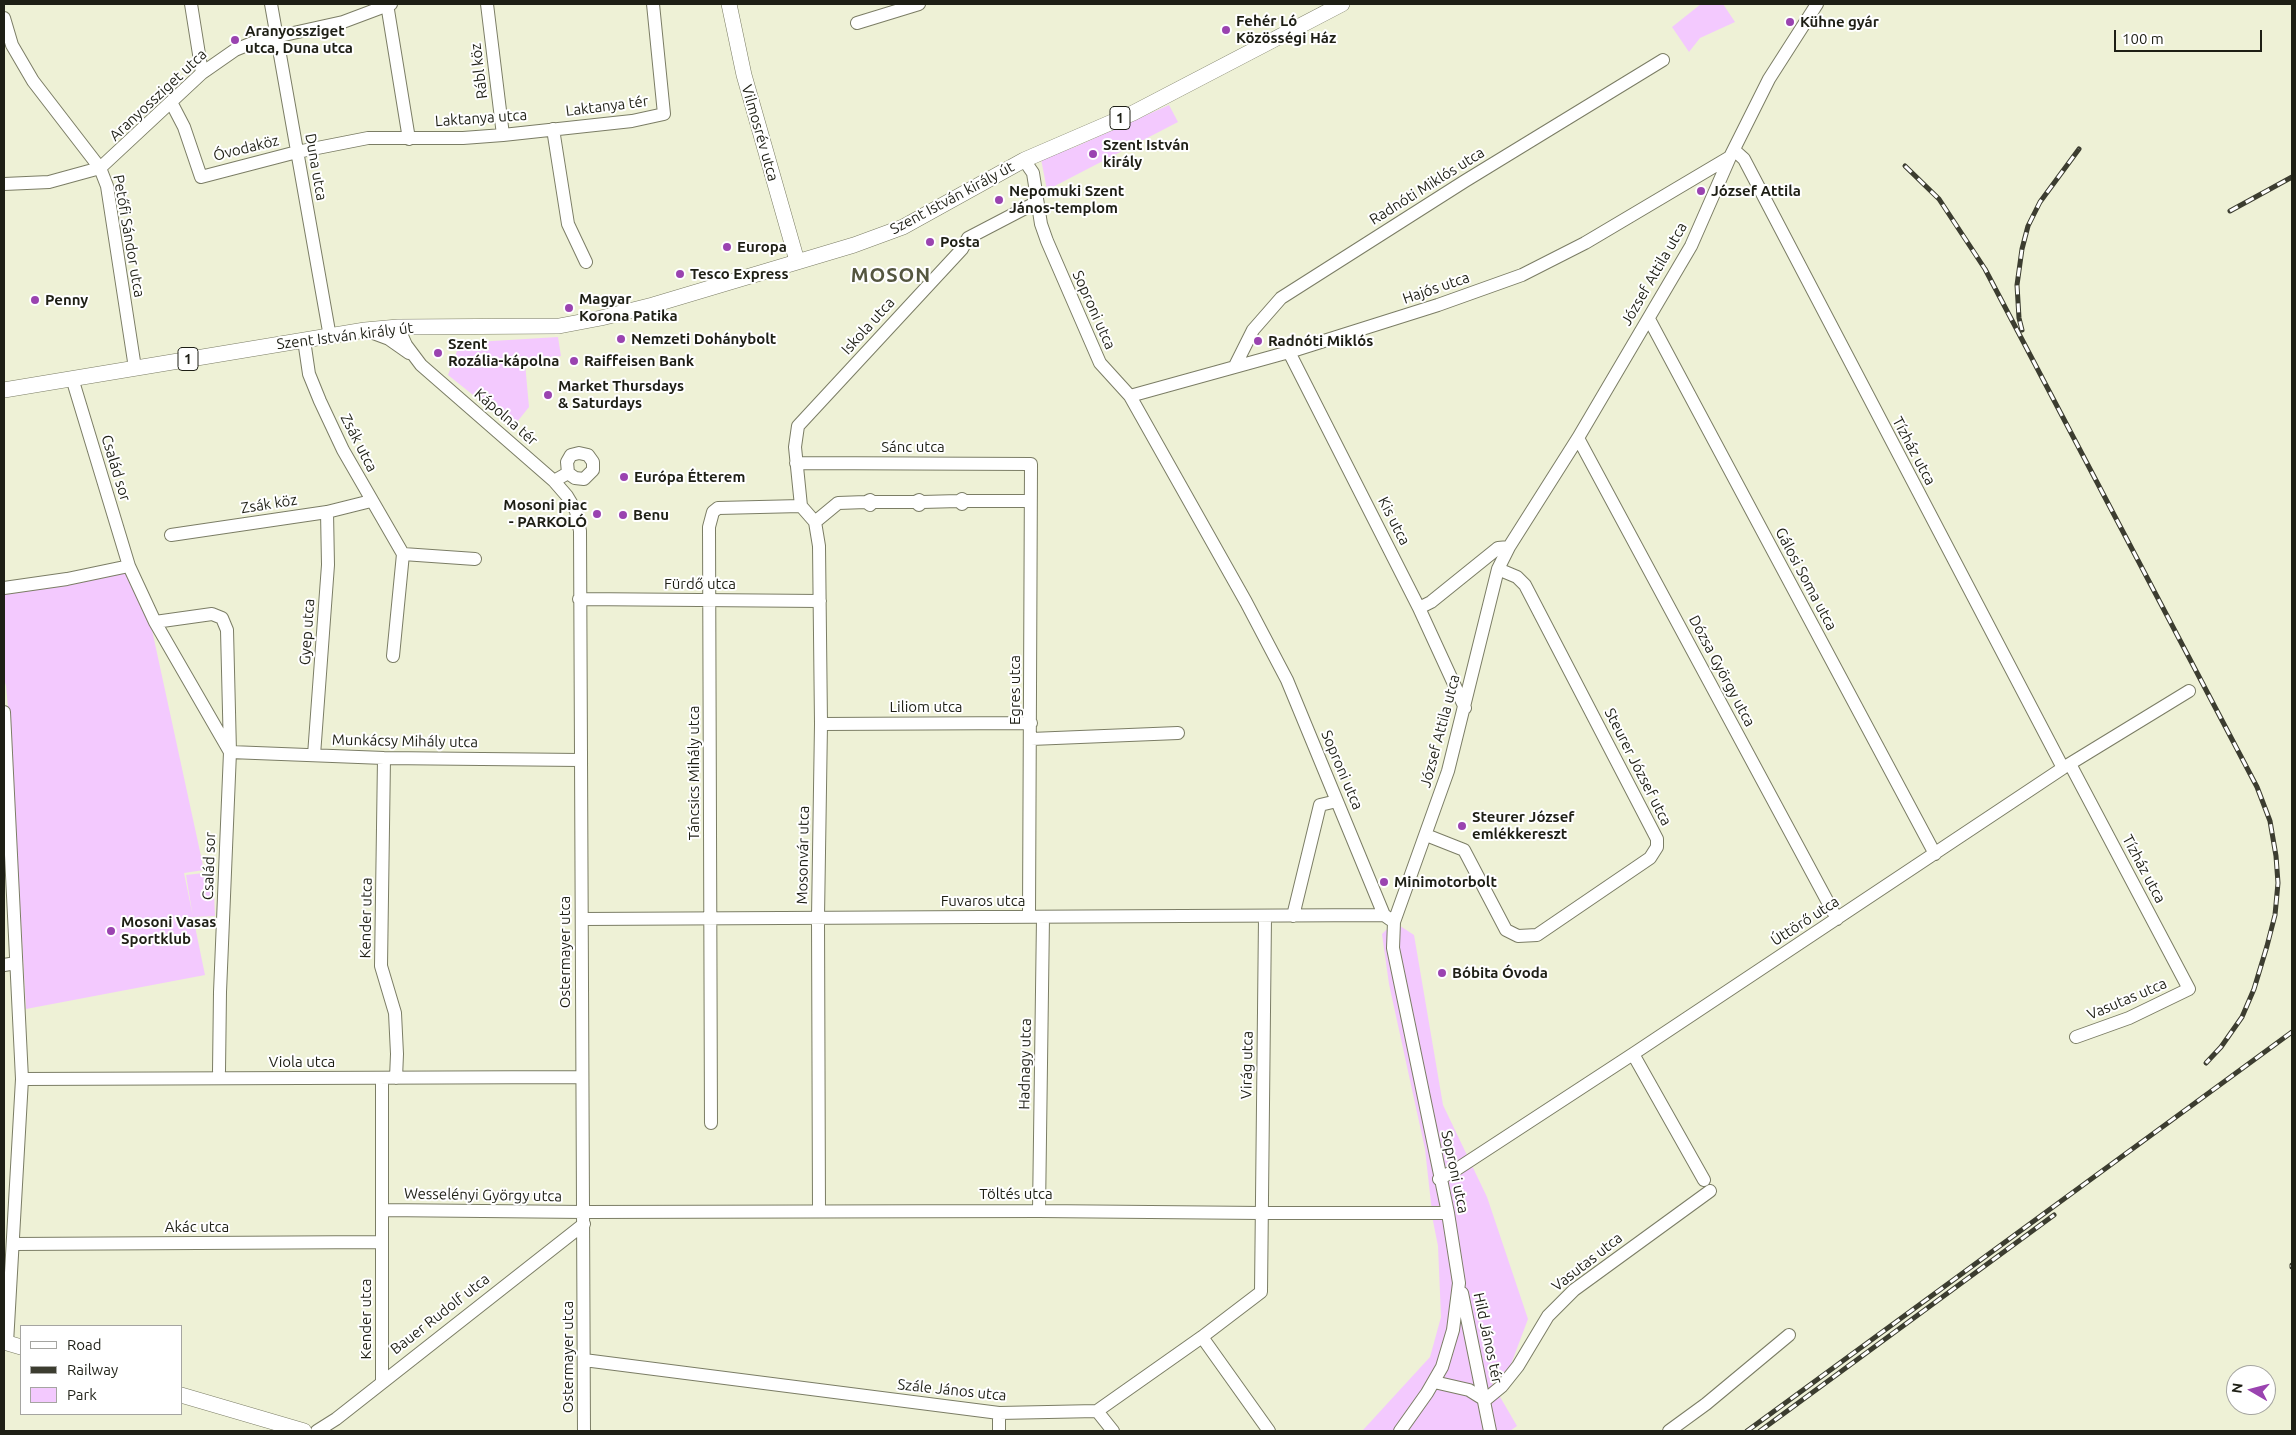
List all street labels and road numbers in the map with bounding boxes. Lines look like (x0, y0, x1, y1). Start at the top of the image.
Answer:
street label: Rábl köz (467, 42, 491, 100)
street label: Aranyossziget utca (106, 45, 210, 145)
street label: Vilmosrév utca (738, 83, 782, 183)
street label: Laktanya tér (565, 92, 649, 120)
street label: Laktanya utca (434, 106, 528, 130)
road number: 1 (1110, 106, 1130, 130)
street label: Óvodaköz (211, 131, 281, 165)
street label: Duna utca (301, 132, 331, 202)
street label: Radnóti Miklós utca (1366, 143, 1488, 229)
street label: Szent István király út (887, 158, 1017, 238)
street label: Petőfi Sándor utca (109, 173, 149, 299)
street label: József Attila utca (1617, 219, 1691, 329)
street label: Soproni utca (1069, 268, 1119, 352)
street label: Hajós utca (1400, 268, 1472, 308)
street label: Iskola utca (838, 294, 898, 358)
street label: Szent István király út (276, 319, 414, 353)
road number: 1 (178, 348, 198, 370)
street label: Kápolna tér (471, 385, 541, 449)
street label: Zsák utca (337, 411, 381, 475)
street label: Tízház utca (1888, 414, 1940, 488)
street label: Család sor (97, 433, 135, 503)
street label: Sánc utca (881, 438, 945, 456)
street label: Zsák köz (240, 491, 298, 517)
street label: Kis utca (1374, 494, 1414, 548)
street label: Gálosi Soma utca (1771, 525, 1841, 633)
street label: Fürdő utca (664, 575, 736, 593)
street label: Gyep utca (296, 598, 318, 666)
street label: Dózsa György utca (1685, 612, 1759, 730)
street label: Egres utca (1006, 655, 1024, 725)
street label: József Attila utca (1416, 673, 1464, 789)
street label: Liliom utca (889, 698, 963, 716)
street label: Steurer József utca (1601, 705, 1675, 829)
street label: Táncsics Mihály utca (685, 706, 703, 840)
street label: Soproni utca (1317, 728, 1367, 812)
street label: Munkácsy Mihály utca (332, 731, 478, 751)
street label: Mosonvár utca (793, 805, 813, 905)
street label: Család sor (199, 832, 219, 900)
street label: Tízház utca (2118, 832, 2170, 906)
street label: Kender utca (356, 877, 376, 959)
street label: Fuvaros utca (941, 892, 1025, 910)
street label: Úttörő utca (1768, 892, 1842, 950)
street label: Ostermayer utca (556, 896, 574, 1008)
street label: Vasutas utca (2085, 974, 2169, 1024)
street label: Hadnagy utca (1015, 1018, 1035, 1110)
street label: Virág utca (1237, 1031, 1257, 1099)
street label: Viola utca (269, 1053, 335, 1071)
street label: Soproni utca (1437, 1129, 1473, 1215)
street label: Wesselényi György utca (404, 1185, 562, 1205)
street label: Töltés utca (979, 1185, 1053, 1203)
street label: Akác utca (165, 1218, 229, 1236)
street label: Vasutas utca (1548, 1229, 1626, 1295)
street label: Bauer Rudolf utca (387, 1270, 493, 1358)
street label: Kender utca (357, 1278, 375, 1360)
street label: Hild János tér (1470, 1291, 1506, 1385)
street label: Ostermayer utca (559, 1301, 577, 1413)
street label: Szále János utca (897, 1375, 1007, 1405)

